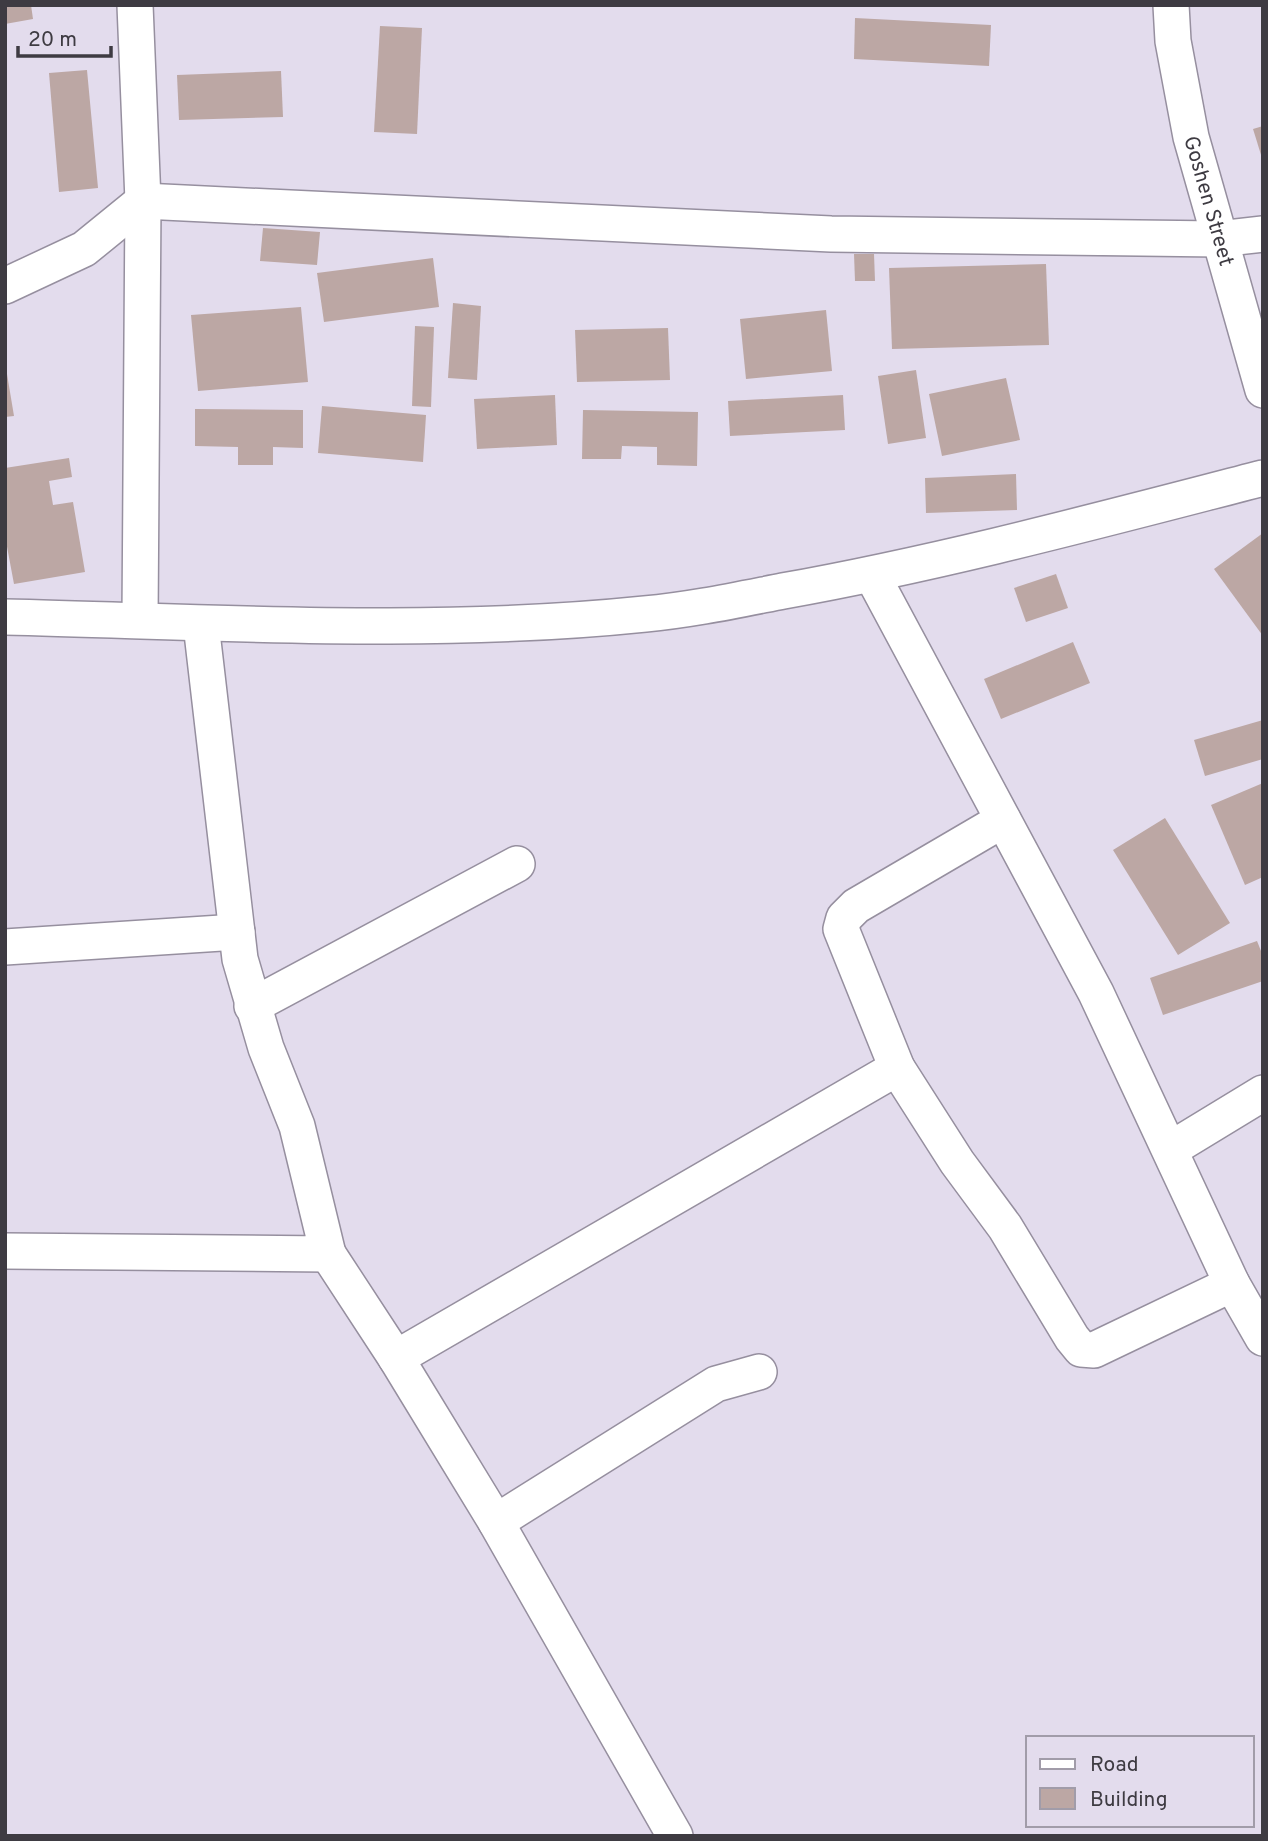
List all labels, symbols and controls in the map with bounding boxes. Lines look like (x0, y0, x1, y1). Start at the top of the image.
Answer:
scale bar (18, 14, 110, 58)
text: 20 m (28, 27, 77, 54)
street label: Goshen Street (1176, 133, 1239, 269)
legend (1026, 1736, 1254, 1827)
text: Road (1090, 1752, 1139, 1779)
text: Building (1090, 1787, 1168, 1814)

